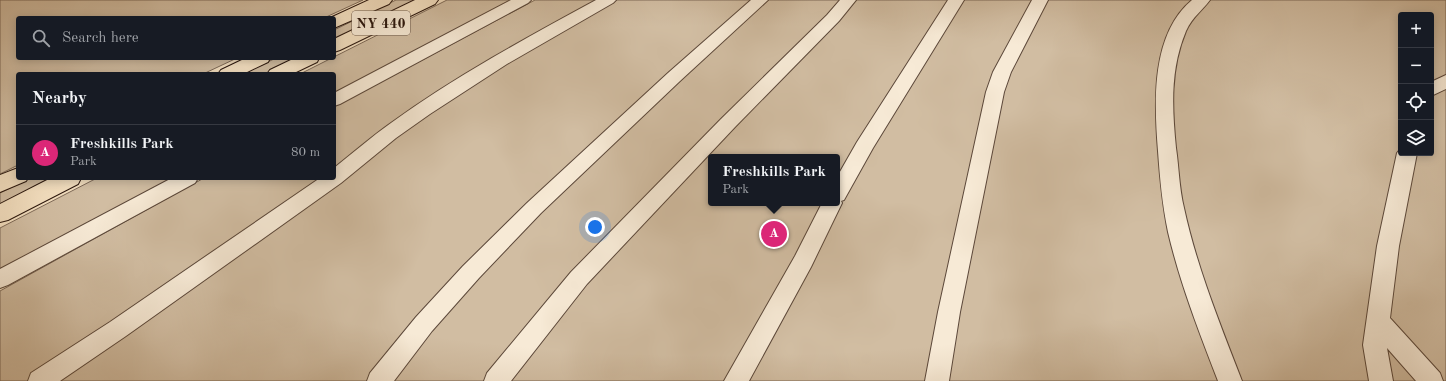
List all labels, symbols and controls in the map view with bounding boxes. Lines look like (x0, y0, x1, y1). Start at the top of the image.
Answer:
road number: NY 440 (352, 11, 410, 35)
map controls (1398, 12, 1434, 156)
button: + (1398, 12, 1434, 48)
search box (16, 16, 336, 60)
icon: search (30, 27, 52, 49)
text: Search here (62, 31, 139, 46)
button: − (1398, 48, 1434, 84)
button: locate (1398, 84, 1434, 120)
text: Nearby (32, 90, 87, 107)
button: layers (1398, 120, 1434, 156)
text: Freshkills Park (70, 137, 174, 152)
text: A (40, 146, 50, 159)
text: 80 m (291, 146, 320, 159)
popup (708, 154, 840, 206)
text: Park (70, 155, 97, 168)
text: Freshkills Park (722, 165, 826, 180)
text: Park (722, 183, 749, 196)
your location (585, 217, 605, 237)
pin: A (761, 219, 787, 249)

